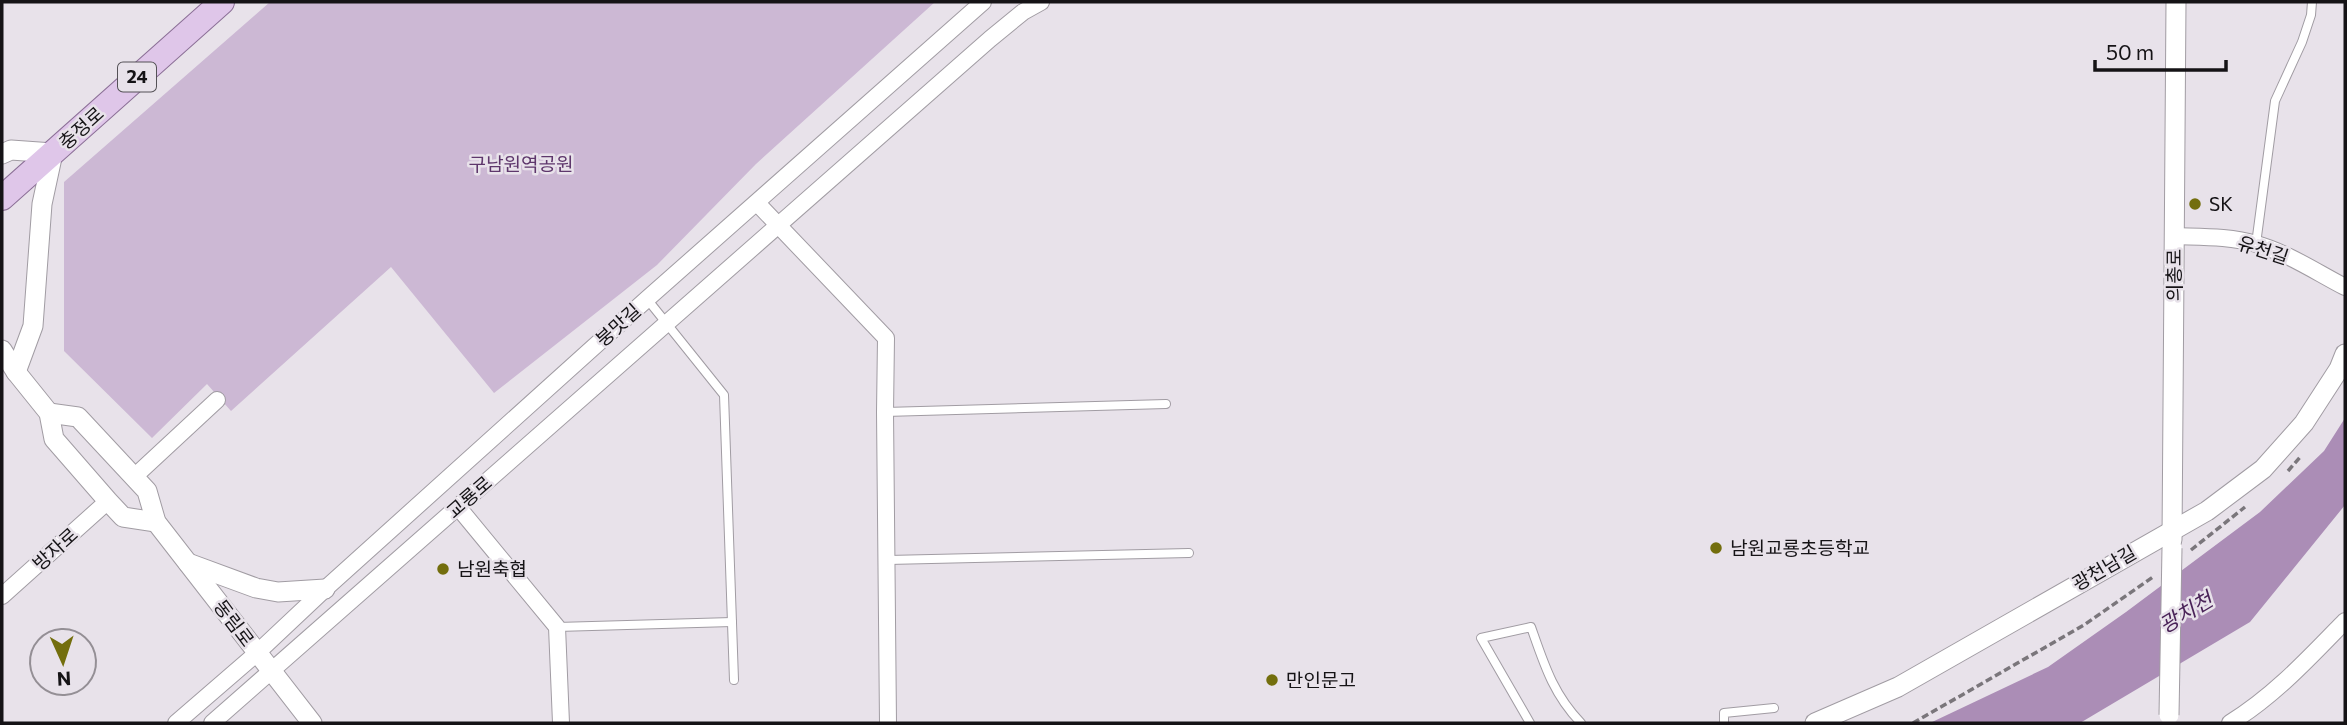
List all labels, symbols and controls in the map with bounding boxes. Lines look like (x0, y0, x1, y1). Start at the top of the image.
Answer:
scale bar (2095, 28, 2226, 72)
text: 50 m (2106, 39, 2154, 64)
road number: 24 (118, 62, 156, 92)
street label: 충정로 (53, 102, 108, 154)
park label: 구남원역공원 (469, 152, 573, 175)
place label: SK (2209, 192, 2233, 215)
marker: SK (2187, 196, 2203, 212)
street label: 유천길 (2235, 230, 2292, 269)
street label: 의총로 (2162, 249, 2185, 301)
street label: 붕맛길 (590, 299, 645, 351)
street label: 교룡로 (441, 471, 496, 523)
street label: 방자로 (27, 523, 82, 575)
place label: 남원교룡초등학교 (1730, 536, 1870, 559)
marker: 남원교룡초등학교 (1708, 540, 1724, 556)
street label: 광천남길 (2068, 540, 2140, 595)
place label: 남원축협 (457, 557, 527, 580)
marker: 남원축협 (435, 561, 451, 577)
water label: 광치천 (2154, 585, 2219, 637)
street label: 동림로 (209, 595, 259, 651)
north arrow (28, 627, 98, 697)
text: N (56, 668, 72, 691)
place label: 만인문고 (1286, 668, 1356, 691)
marker: 만인문고 (1264, 672, 1280, 688)

